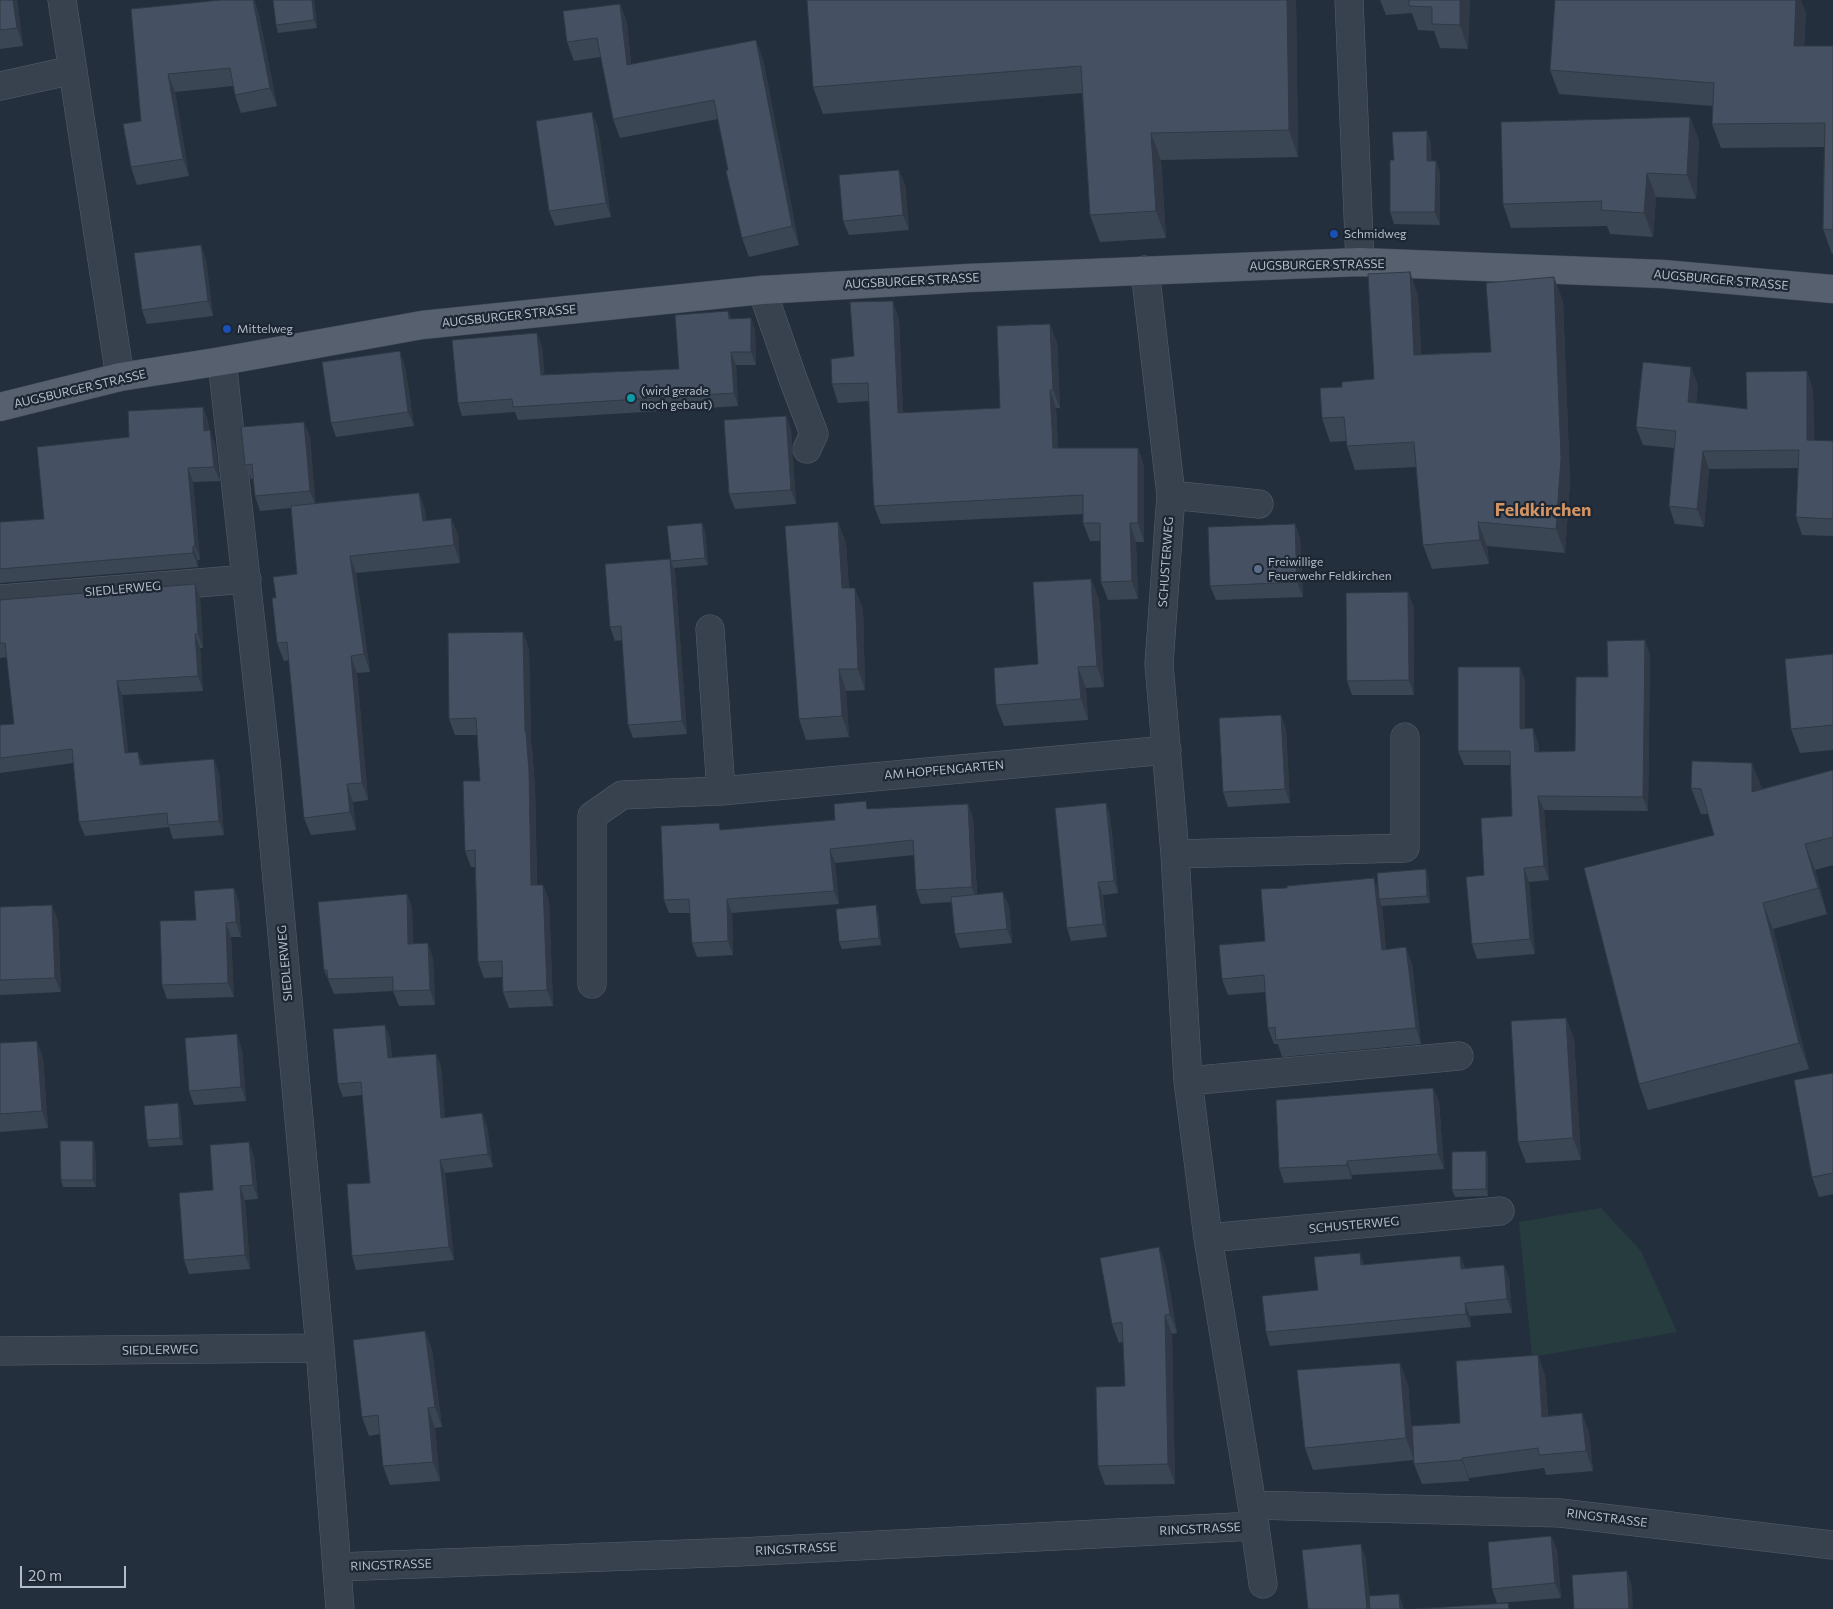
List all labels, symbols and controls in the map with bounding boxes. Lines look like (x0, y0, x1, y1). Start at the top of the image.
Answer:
place label: Schmidweg (1344, 227, 1407, 241)
marker: Schmidweg (1328, 228, 1340, 240)
street label: AUGSBURGER STRASSE (1249, 257, 1385, 273)
street label: AUGSBURGER STRASSE (1653, 267, 1789, 293)
street label: AUGSBURGER STRASSE (844, 270, 980, 292)
street label: AUGSBURGER STRASSE (441, 302, 577, 330)
place label: Mittelweg (237, 322, 293, 336)
marker: Mittelweg (221, 323, 233, 335)
street label: AUGSBURGER STRASSE (12, 367, 148, 411)
place label: (wird gerade noch gebaut) (641, 384, 712, 412)
marker: (wird gerade noch gebaut) (625, 392, 637, 404)
district label: Feldkirchen (1495, 499, 1591, 521)
street label: SCHUSTERWEG (1156, 516, 1176, 608)
place label: Freiwillige Feuerwehr Feldkirchen (1268, 555, 1392, 583)
marker: Freiwillige Feuerwehr Feldkirchen (1252, 563, 1264, 575)
street label: SIEDLERWEG (84, 579, 162, 599)
street label: AM HOPFENGARTEN (884, 758, 1004, 782)
street label: SIEDLERWEG (275, 924, 295, 1002)
street label: SCHUSTERWEG (1308, 1214, 1400, 1236)
street label: SIEDLERWEG (122, 1342, 198, 1358)
street label: RINGSTRASSE (1566, 1506, 1648, 1530)
street label: RINGSTRASSE (1159, 1520, 1241, 1538)
street label: RINGSTRASSE (755, 1540, 837, 1558)
scale bar (22, 1556, 129, 1588)
street label: RINGSTRASSE (350, 1556, 432, 1574)
text: 20 m (28, 1566, 62, 1584)

